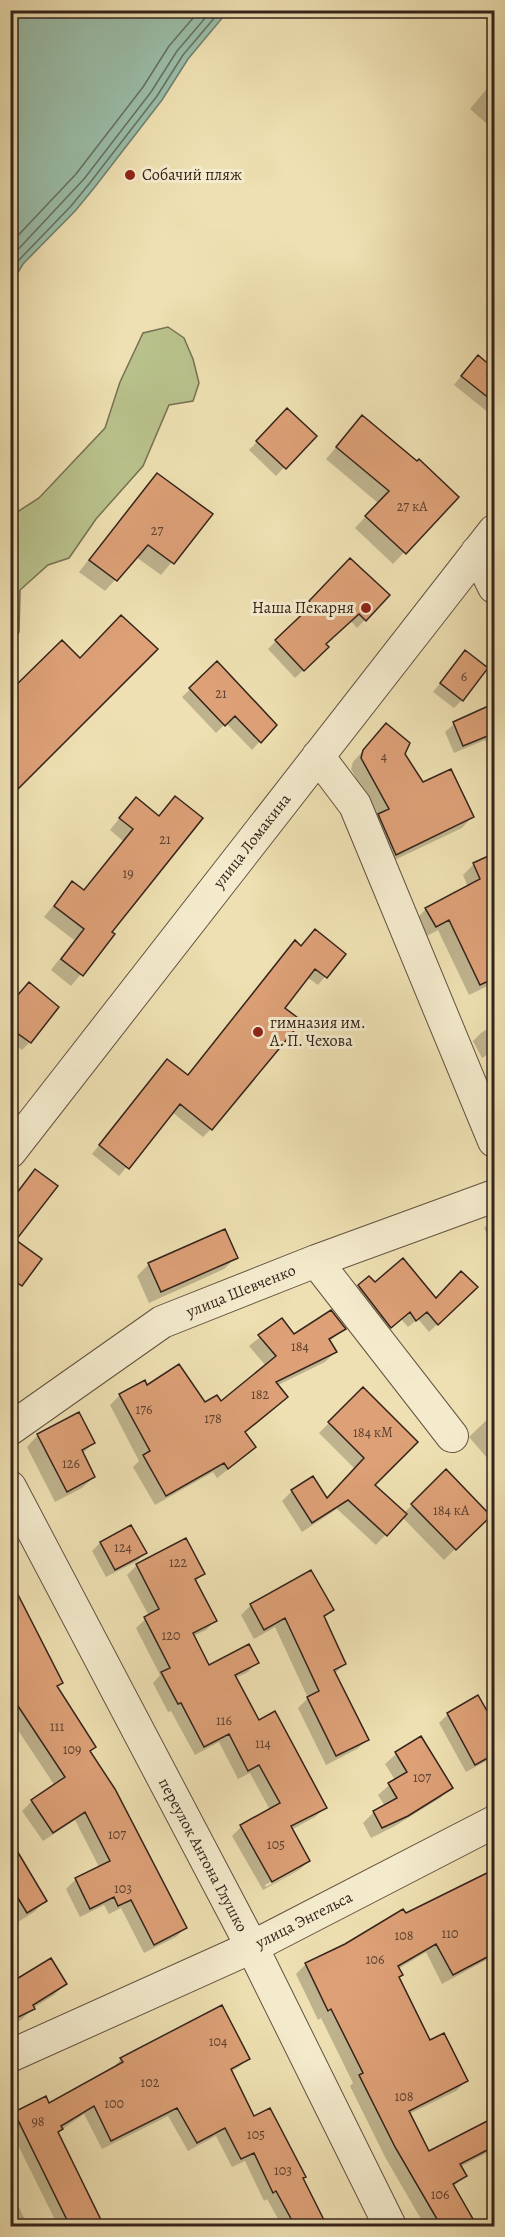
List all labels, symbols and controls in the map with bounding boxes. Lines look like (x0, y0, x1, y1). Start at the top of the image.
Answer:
place label: Собачий пляж (142, 164, 242, 186)
marker: Собачий пляж (123, 168, 137, 182)
house number: 27 кА (397, 497, 428, 516)
house number: 27 (151, 521, 163, 540)
place label: Наша Пекарня (252, 597, 354, 619)
marker: Наша Пекарня (359, 601, 373, 615)
house number: 6 (461, 667, 467, 686)
house number: 21 (215, 684, 227, 703)
house number: 4 (381, 747, 387, 766)
street label: улица Ломакина (207, 789, 296, 894)
house number: 21 (159, 830, 171, 849)
house number: 19 (122, 864, 134, 883)
place label: гимназия им. А. П. Чехова (269, 1012, 366, 1052)
marker: гимназия им. А. П. Чехова (251, 1025, 265, 1039)
street label: улица Шевченко (182, 1259, 299, 1323)
house number: 184 (291, 1337, 309, 1356)
house number: 182 (251, 1385, 269, 1404)
house number: 176 (135, 1400, 153, 1419)
house number: 178 (204, 1409, 222, 1428)
house number: 184 кМ (353, 1423, 393, 1442)
house number: 126 (62, 1454, 80, 1473)
house number: 184 кА (433, 1501, 470, 1520)
house number: 124 (114, 1538, 132, 1557)
house number: 122 (169, 1553, 187, 1572)
house number: 120 (162, 1626, 180, 1645)
house number: 116 (216, 1711, 232, 1730)
house number: 111 (50, 1717, 64, 1736)
house number: 114 (255, 1734, 271, 1753)
house number: 109 (63, 1740, 81, 1759)
house number: 107 (413, 1768, 431, 1787)
street label: переулок Антона Глушко (153, 1774, 253, 1936)
house number: 107 (108, 1825, 126, 1844)
house number: 105 (267, 1835, 285, 1854)
house number: 103 (114, 1879, 132, 1898)
street label: улица Энгельса (251, 1886, 357, 1954)
house number: 110 (441, 1924, 459, 1943)
house number: 108 (394, 1926, 414, 1945)
house number: 106 (366, 1950, 384, 1969)
house number: 104 (209, 2032, 227, 2051)
house number: 102 (141, 2073, 160, 2092)
house number: 108 (394, 2087, 414, 2106)
house number: 100 (104, 2094, 124, 2113)
house number: 98 (31, 2112, 45, 2131)
house number: 105 (247, 2125, 265, 2144)
house number: 103 (274, 2161, 292, 2180)
house number: 106 (431, 2185, 449, 2204)

